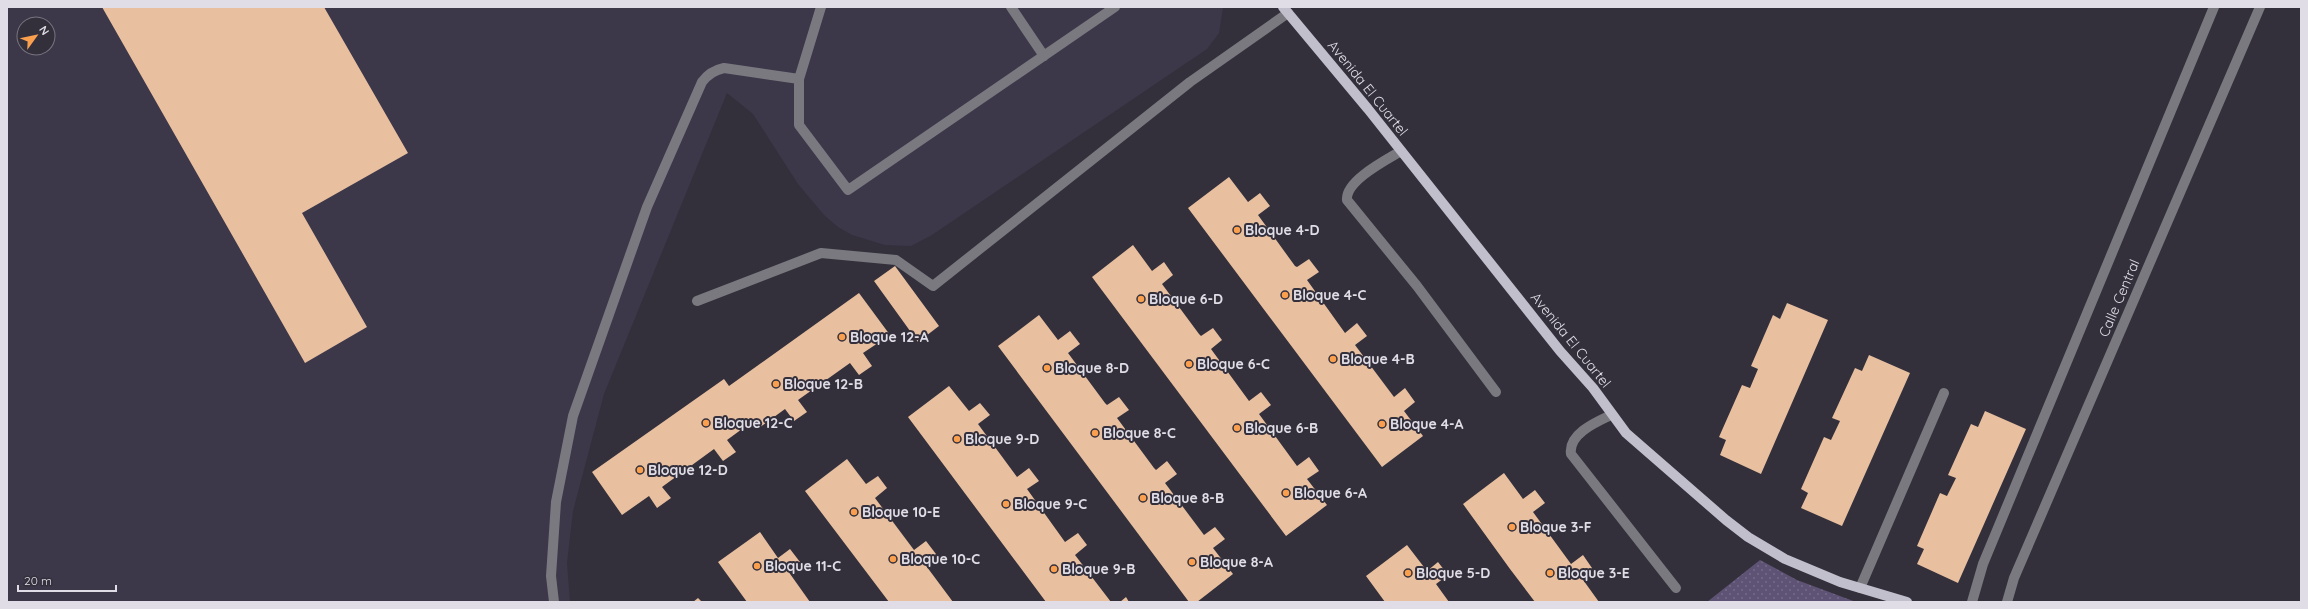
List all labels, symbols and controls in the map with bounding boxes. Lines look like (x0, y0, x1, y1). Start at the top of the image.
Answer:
north arrow (16, 16, 56, 56)
text: N (36, 23, 52, 38)
street label: Avenida El Cuartel (1324, 37, 1412, 139)
place label: Bloque 4-D (1245, 221, 1319, 239)
marker: Bloque 4-D (1232, 225, 1242, 235)
street label: Calle Central (2095, 257, 2143, 339)
place label: Bloque 4-C (1293, 286, 1366, 304)
street label: Avenida El Cuartel (1527, 289, 1615, 391)
place label: Bloque 6-D (1149, 290, 1223, 308)
marker: Bloque 4-C (1280, 290, 1290, 300)
marker: Bloque 6-D (1136, 294, 1146, 304)
place label: Bloque 12-A (850, 328, 929, 346)
marker: Bloque 12-A (837, 332, 847, 342)
place label: Bloque 4-B (1341, 350, 1415, 368)
marker: Bloque 4-B (1328, 354, 1338, 364)
place label: Bloque 6-C (1197, 355, 1270, 373)
place label: Bloque 8-D (1055, 359, 1129, 377)
marker: Bloque 6-C (1184, 359, 1194, 369)
marker: Bloque 8-D (1042, 363, 1052, 373)
place label: Bloque 12-B (784, 375, 863, 393)
marker: Bloque 12-B (771, 379, 781, 389)
place label: Bloque 12-C (714, 414, 793, 432)
place label: Bloque 4-A (1390, 415, 1463, 433)
marker: Bloque 12-C (701, 418, 711, 428)
place label: Bloque 6-B (1245, 419, 1318, 437)
marker: Bloque 4-A (1377, 419, 1387, 429)
marker: Bloque 6-B (1232, 423, 1242, 433)
place label: Bloque 8-C (1103, 424, 1176, 442)
marker: Bloque 8-C (1090, 428, 1100, 438)
place label: Bloque 9-D (965, 430, 1039, 448)
marker: Bloque 9-D (952, 434, 962, 444)
place label: Bloque 12-D (648, 461, 728, 479)
marker: Bloque 12-D (635, 465, 645, 475)
place label: Bloque 6-A (1294, 484, 1367, 502)
marker: Bloque 6-A (1281, 488, 1291, 498)
place label: Bloque 8-B (1151, 489, 1224, 507)
marker: Bloque 8-B (1138, 493, 1148, 503)
place label: Bloque 9-C (1014, 495, 1087, 513)
marker: Bloque 9-C (1001, 499, 1011, 509)
place label: Bloque 10-E (862, 503, 940, 521)
marker: Bloque 10-E (849, 507, 859, 517)
place label: Bloque 3-F (1520, 518, 1592, 536)
marker: Bloque 3-F (1507, 522, 1517, 532)
place label: Bloque 10-C (901, 550, 980, 568)
place label: Bloque 8-A (1200, 553, 1273, 571)
marker: Bloque 10-C (888, 554, 898, 564)
place label: Bloque 11-C (765, 557, 841, 575)
marker: Bloque 8-A (1187, 557, 1197, 567)
place label: Bloque 9-B (1062, 560, 1135, 578)
marker: Bloque 11-C (752, 561, 762, 571)
marker: Bloque 9-B (1049, 564, 1059, 574)
place label: Bloque 5-D (1416, 564, 1490, 582)
place label: Bloque 3-E (1558, 564, 1630, 582)
scale bar (18, 567, 116, 593)
marker: Bloque 5-D (1403, 568, 1413, 578)
marker: Bloque 3-E (1545, 568, 1555, 578)
text: 20 m (24, 573, 52, 588)

